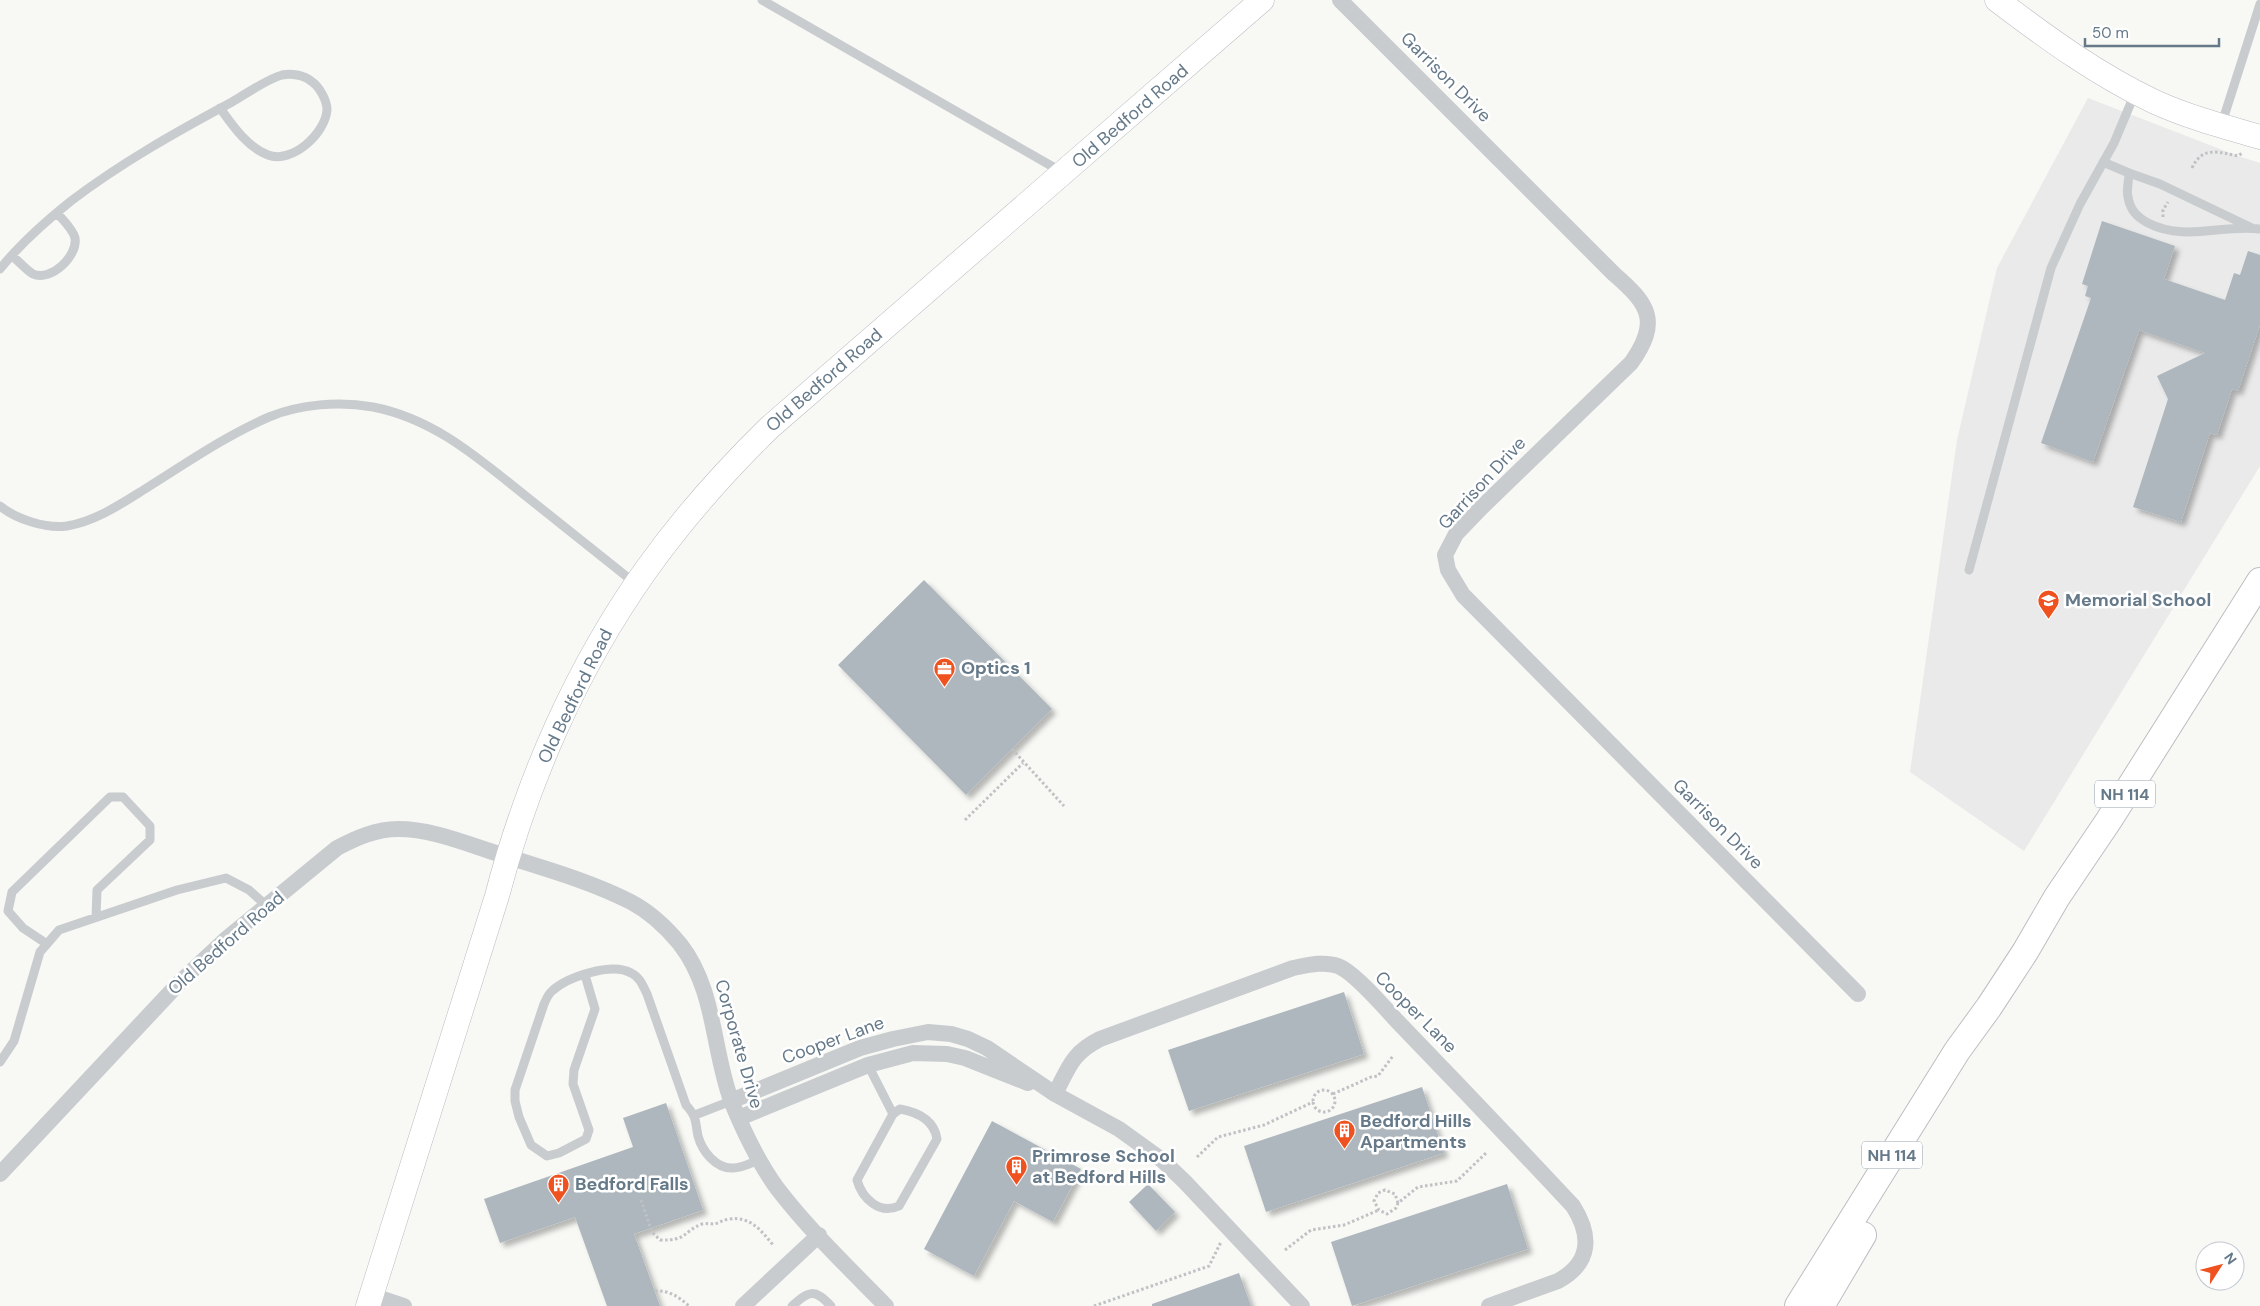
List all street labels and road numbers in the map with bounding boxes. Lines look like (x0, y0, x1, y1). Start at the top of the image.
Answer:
street label: Garrison Drive (1396, 27, 1496, 127)
street label: Old Bedford Road (1067, 59, 1193, 173)
street label: Old Bedford Road (761, 323, 887, 437)
street label: Garrison Drive (1433, 431, 1531, 535)
street label: Old Bedford Road (532, 625, 618, 767)
street label: Garrison Drive (1668, 774, 1768, 874)
road number: NH 114 (2095, 781, 2155, 808)
street label: Old Bedford Road (163, 886, 289, 1000)
street label: Cooper Lane (1370, 966, 1462, 1058)
street label: Corporate Drive (709, 977, 769, 1111)
street label: Cooper Lane (779, 1010, 887, 1070)
road number: NH 114 (1862, 1142, 1922, 1168)

